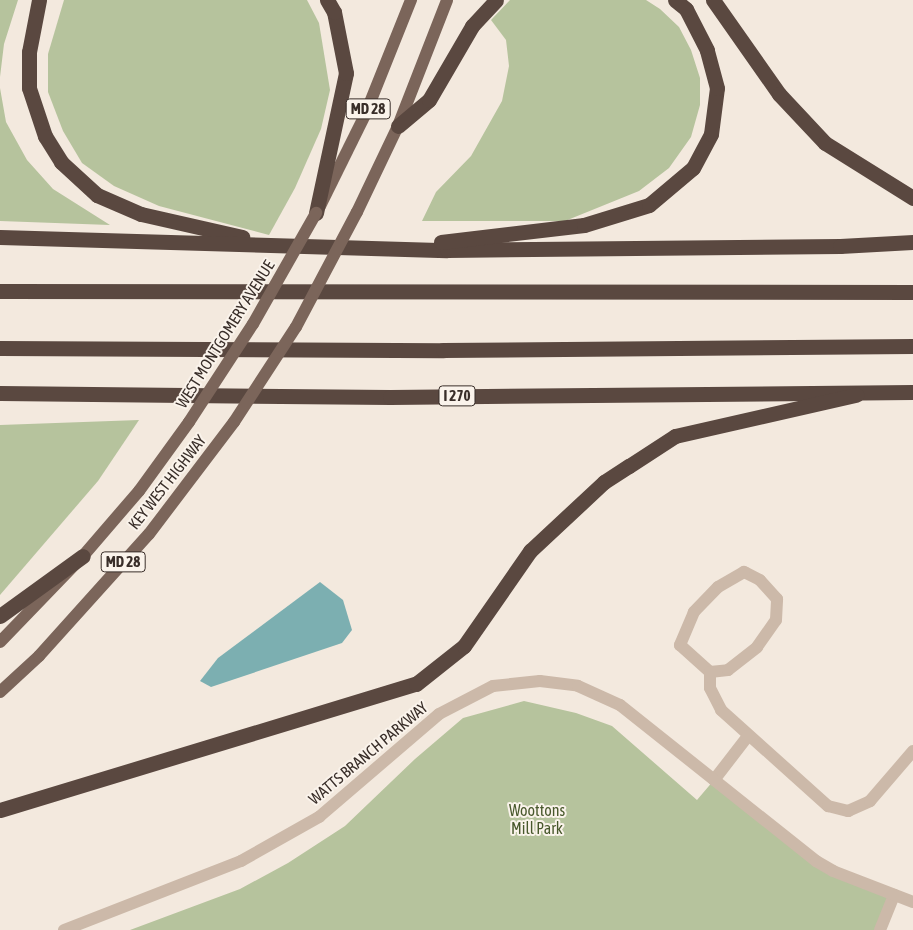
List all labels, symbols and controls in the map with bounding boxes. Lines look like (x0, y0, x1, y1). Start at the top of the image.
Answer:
road number: MD 28 (346, 96, 390, 122)
street label: WEST MONTGOMERY AVENUE (172, 256, 278, 412)
road number: I 270 (438, 384, 476, 408)
street label: KEY WEST HIGHWAY (124, 431, 210, 533)
road number: MD 28 (100, 550, 146, 574)
street label: WATTS BRANCH PARKWAY (305, 698, 431, 808)
park label: Woottons Mill Park (509, 800, 565, 838)

